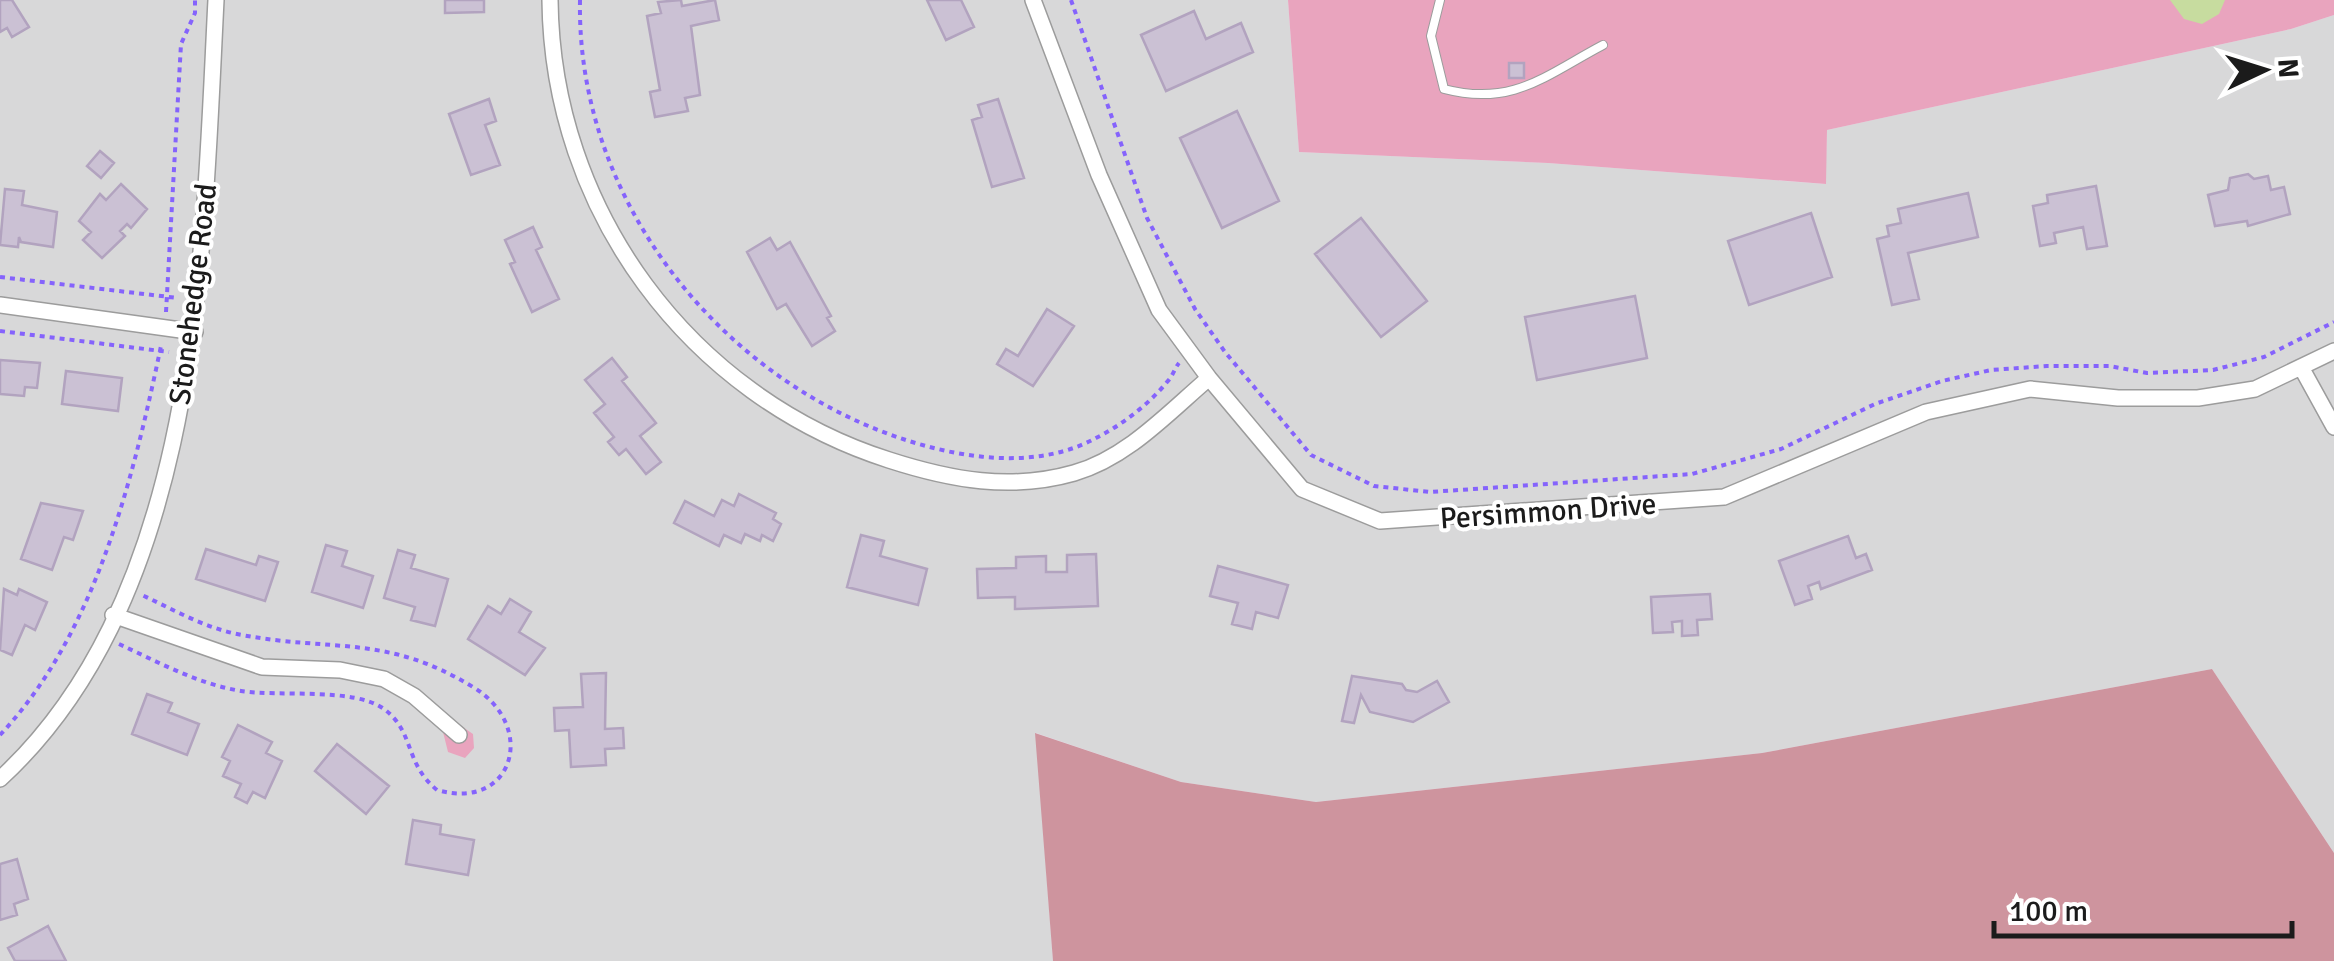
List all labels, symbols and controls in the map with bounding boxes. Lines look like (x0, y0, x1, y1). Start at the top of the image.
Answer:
north arrow (2214, 20, 2314, 120)
text: N (2270, 57, 2306, 79)
street label: Stonehedge Road (162, 181, 225, 407)
street label: Persimmon Drive (1438, 485, 1658, 538)
scale bar (1994, 876, 2292, 938)
text: 100 m (2009, 893, 2088, 930)

